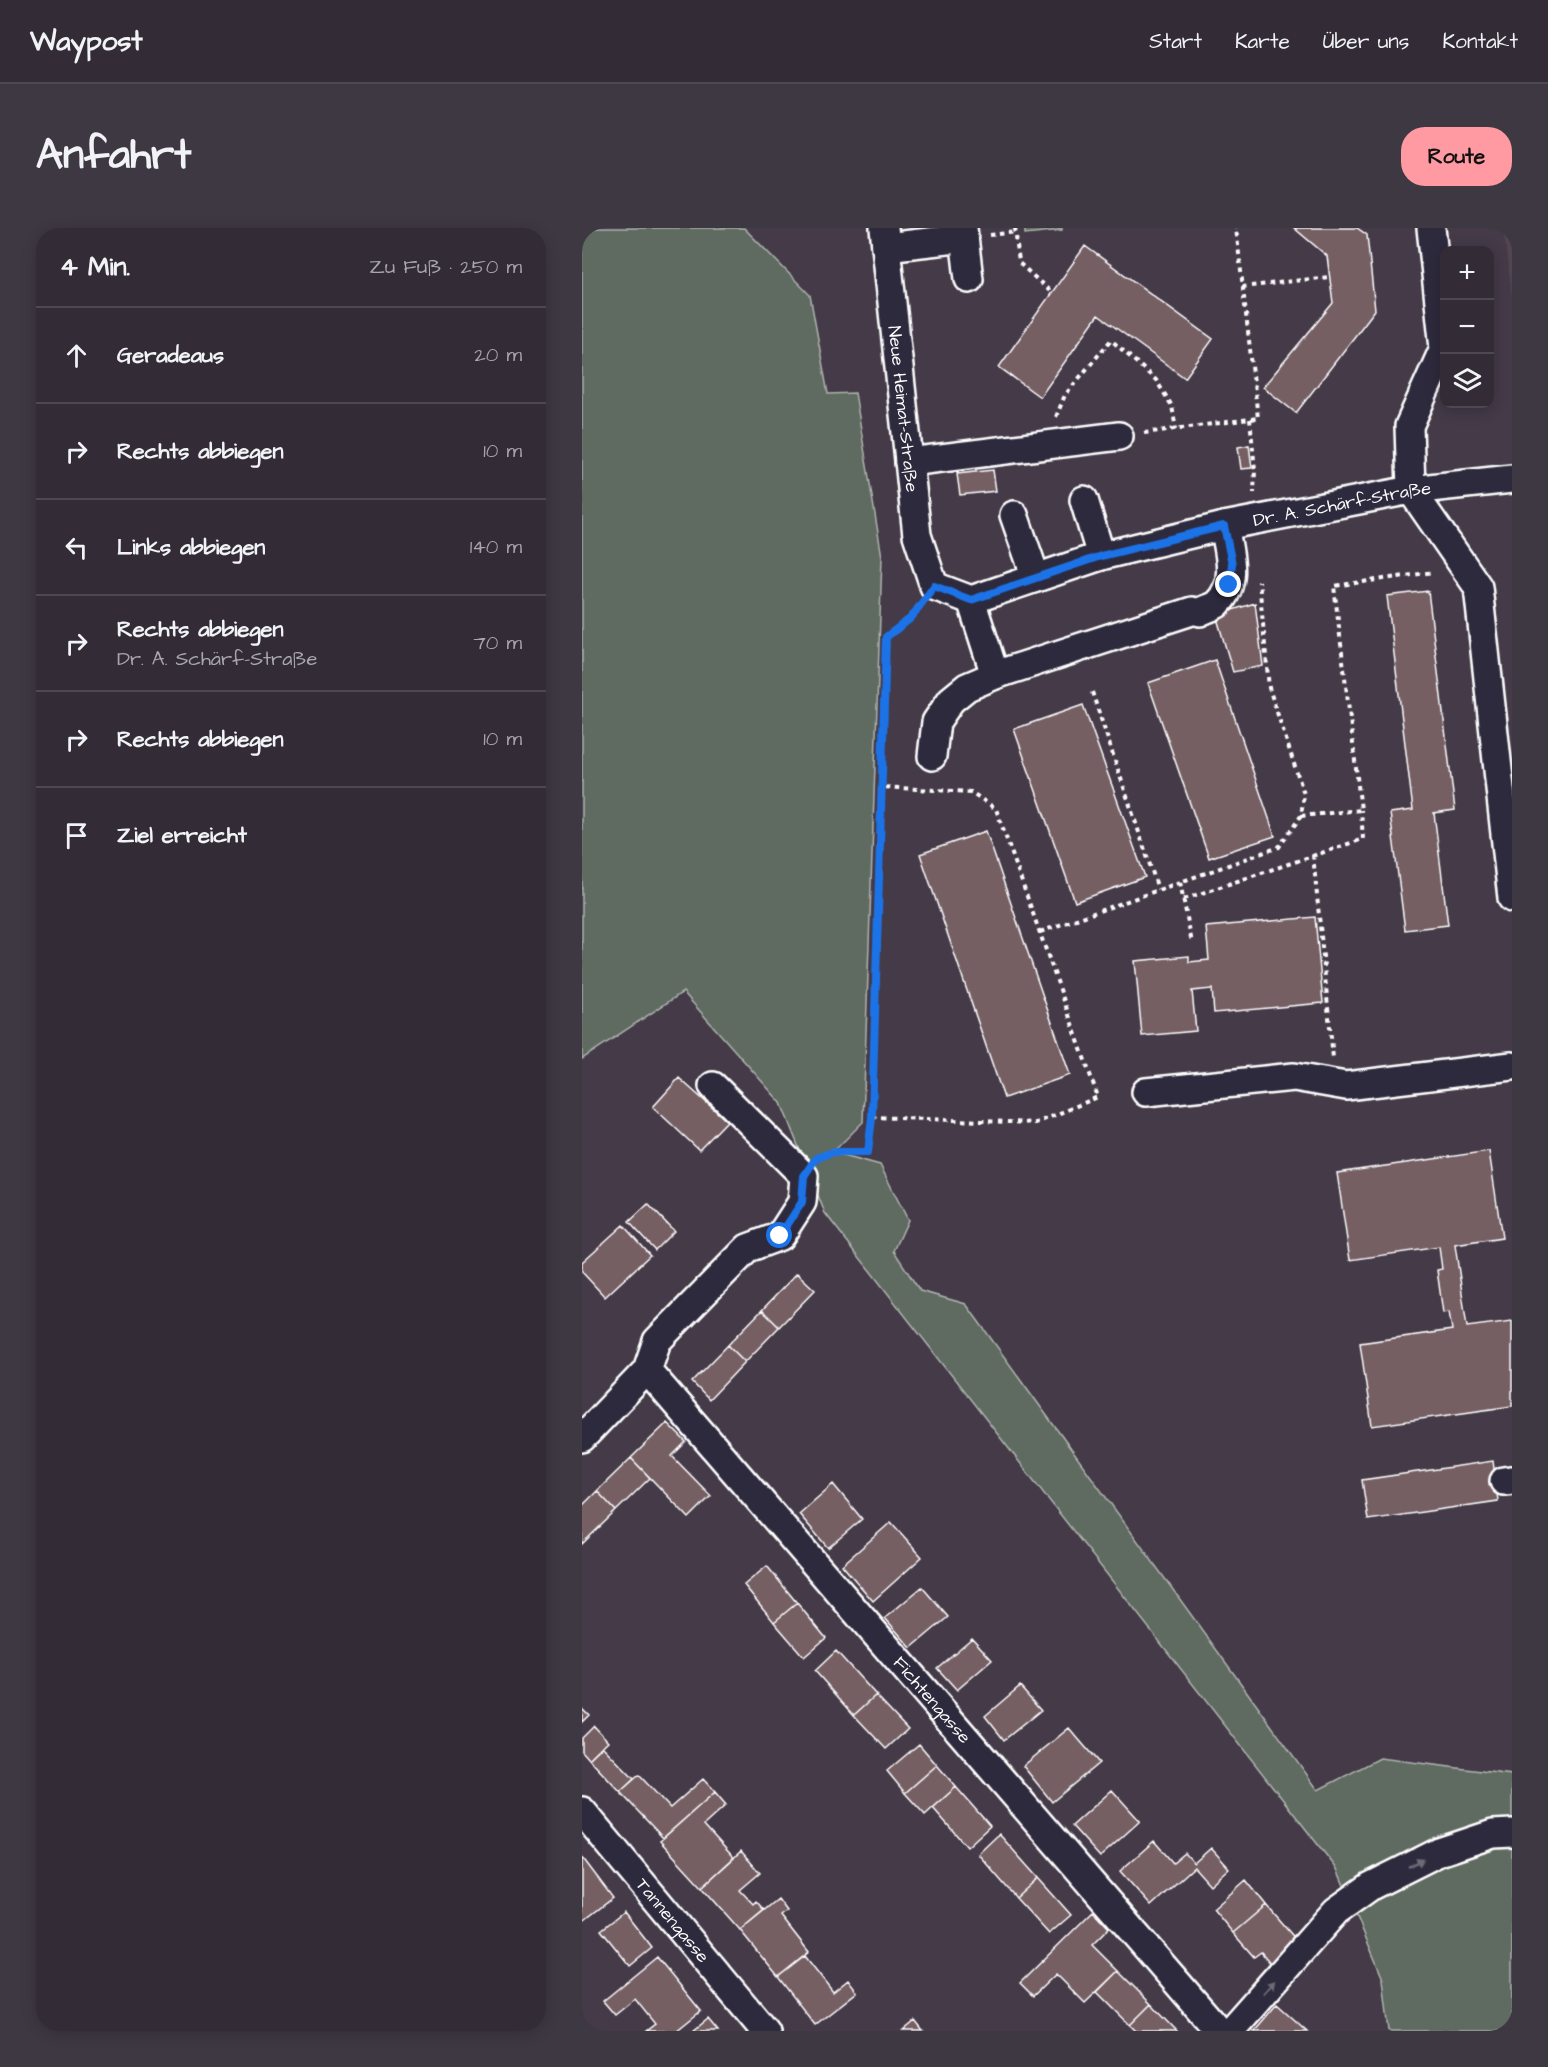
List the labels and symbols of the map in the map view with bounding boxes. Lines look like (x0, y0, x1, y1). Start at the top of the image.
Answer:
street label: Neue Heimat-Straße (882, 325, 925, 494)
street label: Dr. A. Schärf-Straße (1251, 475, 1432, 533)
route end (1215, 571, 1241, 597)
route start (766, 1222, 792, 1248)
street label: Fichtengasse (888, 1651, 977, 1749)
one-way arrow (1408, 1859, 1425, 1868)
street label: Tannengasse (630, 1872, 716, 1968)
one-way arrow (1262, 1980, 1275, 1995)

